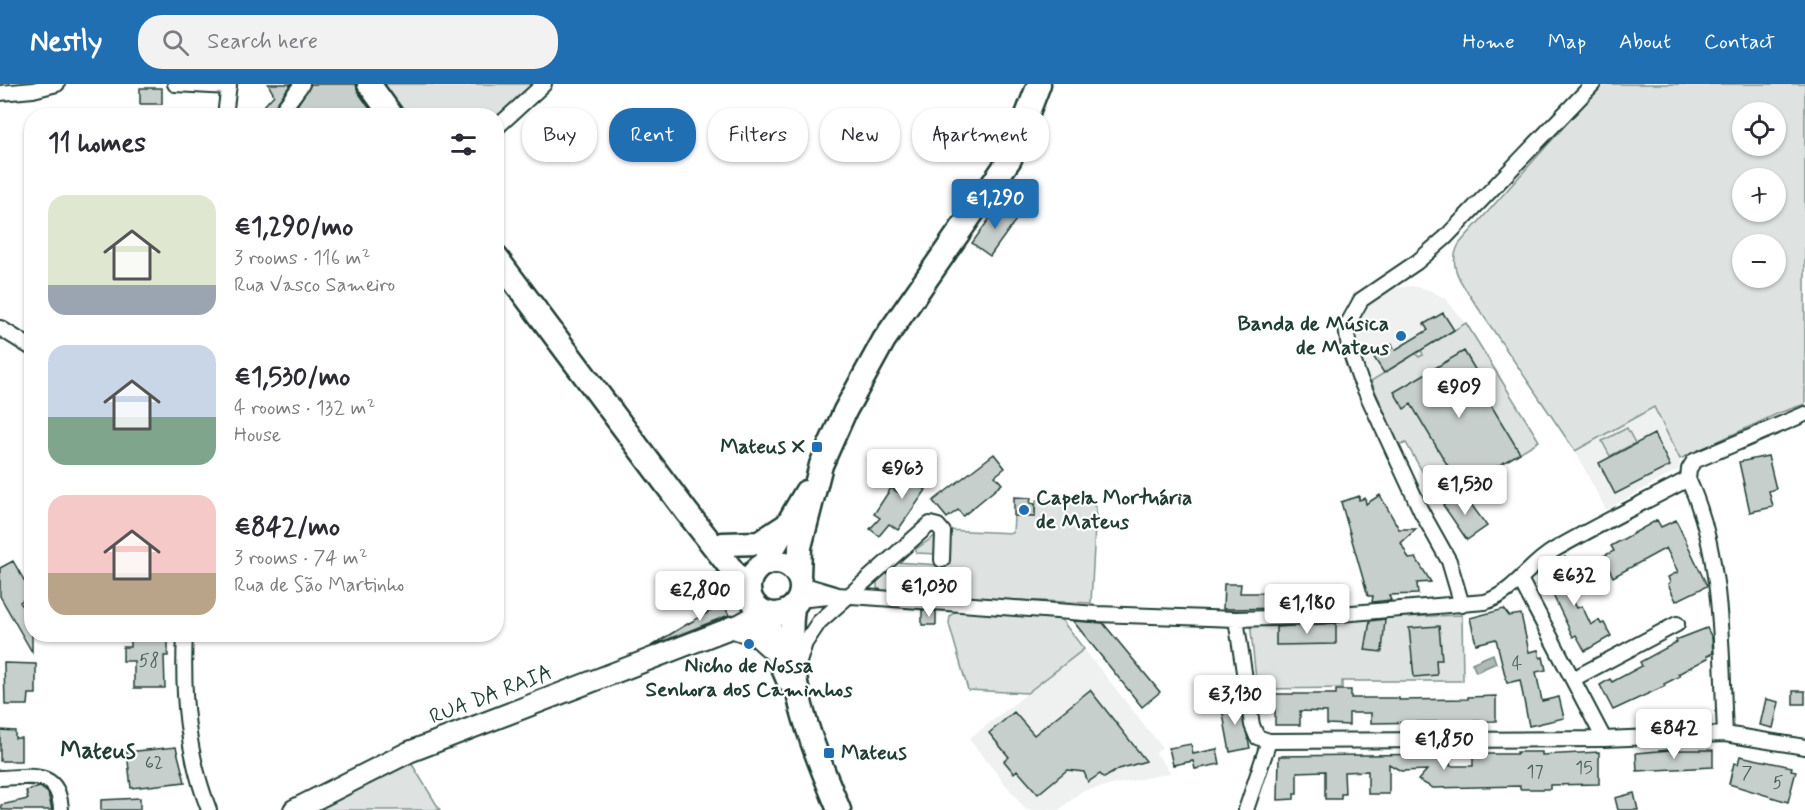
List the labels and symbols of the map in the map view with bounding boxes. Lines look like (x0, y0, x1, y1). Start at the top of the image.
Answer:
pin: €1,290 (946, 179, 1044, 230)
place label: Banda de Música de Mateus (1237, 310, 1390, 362)
marker: Banda de Música de Mateus (1394, 329, 1408, 343)
pin: €909 (1423, 368, 1495, 419)
place label: Mateus X (720, 433, 805, 461)
marker: Mateus X (810, 440, 824, 454)
pin: €963 (866, 449, 938, 500)
pin: €1,530 (1416, 465, 1514, 516)
place label: Capela Mortuária de Mateus (1036, 484, 1192, 536)
marker: Capela Mortuária de Mateus (1017, 503, 1031, 517)
pin: €632 (1538, 556, 1610, 607)
pin: €1,030 (880, 567, 978, 618)
pin: €2,800 (651, 571, 749, 622)
pin: €1,180 (1258, 584, 1356, 635)
marker: Nicho de Nossa Senhora dos Caminhos (742, 637, 756, 651)
house number: 58 (139, 649, 159, 673)
place label: Nicho de Nossa Senhora dos Caminhos (645, 652, 853, 704)
house number: 4 (1512, 652, 1522, 676)
street label: RUA DA RAIA (426, 659, 556, 731)
pin: €3,130 (1186, 675, 1284, 726)
pin: €842 (1638, 709, 1710, 760)
pin: €1,850 (1395, 720, 1493, 771)
district label: Mateus (60, 736, 136, 767)
place label: Mateus (841, 739, 908, 767)
marker: Mateus (822, 746, 836, 760)
house number: 62 (145, 751, 163, 775)
house number: 15 (1575, 756, 1593, 780)
house number: 17 (1526, 760, 1544, 784)
house number: 7 (1742, 761, 1753, 785)
house number: 5 (1773, 771, 1784, 795)

